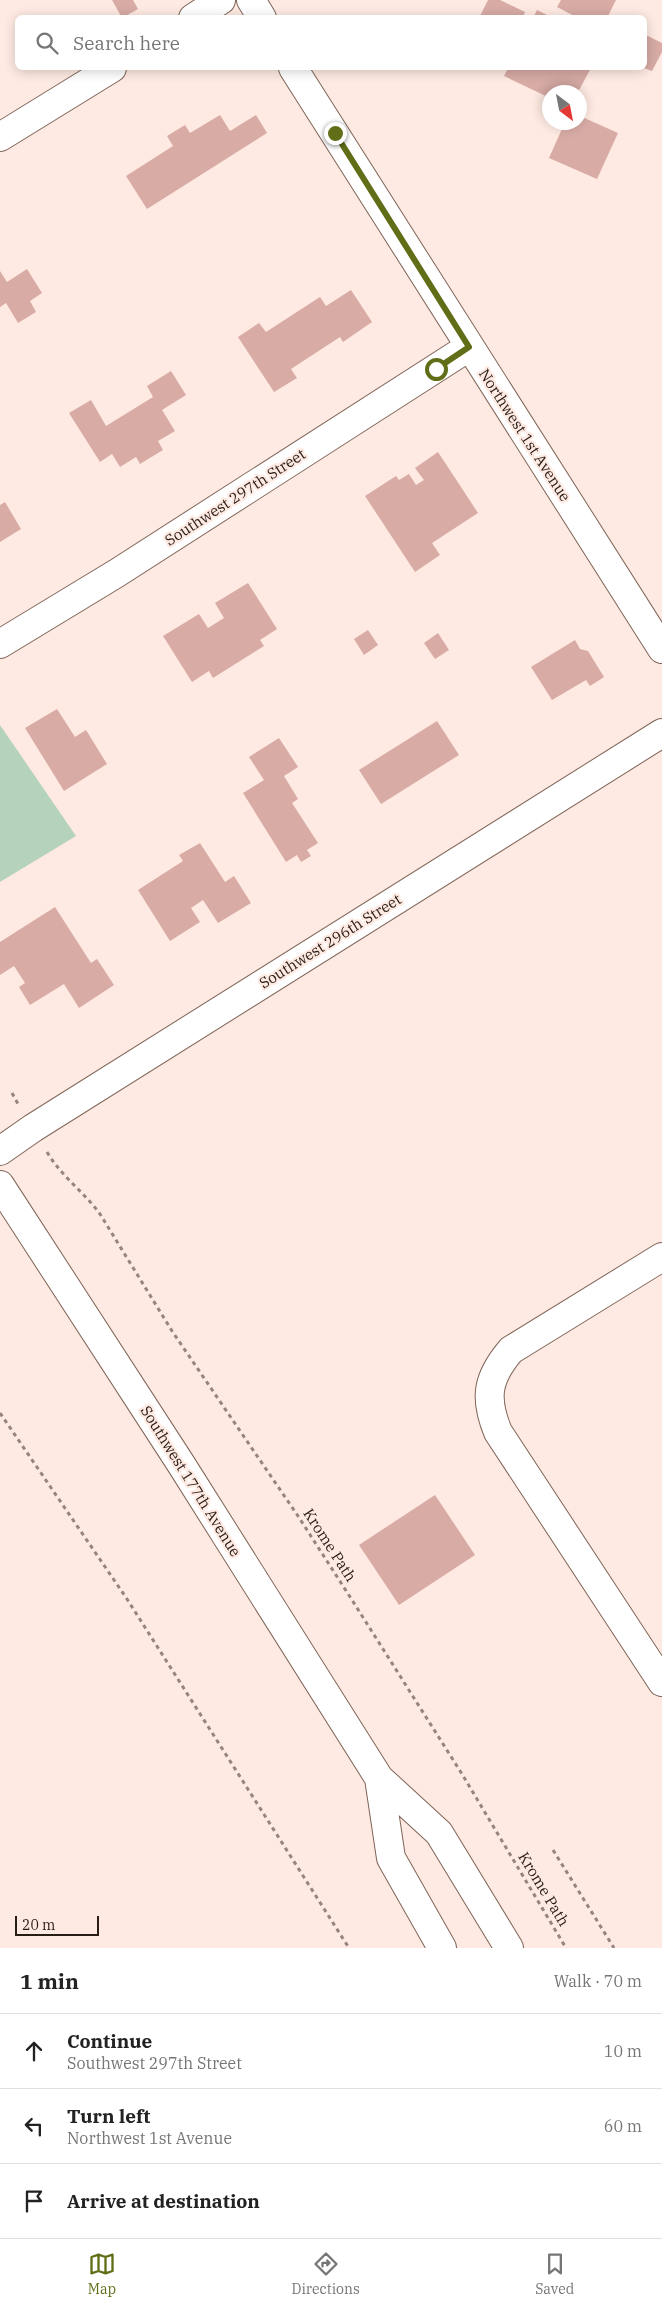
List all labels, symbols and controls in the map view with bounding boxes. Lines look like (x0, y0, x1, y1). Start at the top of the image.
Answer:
search box (15, 15, 647, 70)
icon: search (33, 29, 61, 57)
text: Search here (73, 31, 180, 55)
north arrow (542, 85, 587, 130)
route end (324, 122, 347, 145)
route start (425, 358, 448, 381)
street label: Northwest 1st Avenue (475, 365, 575, 505)
street label: Southwest 297th Street (161, 444, 309, 550)
street label: Southwest 296th Street (255, 890, 405, 992)
street label: Southwest 177th Avenue (137, 1402, 245, 1560)
street label: Krome Path (299, 1505, 361, 1585)
street label: Krome Path (514, 1848, 574, 1930)
scale bar (15, 1913, 99, 1936)
text: 20 m (22, 1916, 55, 1934)
text: 1 min (20, 1967, 79, 1995)
text: Walk · 70 m (554, 1971, 642, 1991)
text: Continue (67, 2029, 152, 2053)
icon: ahead (20, 2037, 48, 2065)
text: 10 m (604, 2041, 642, 2061)
text: Southwest 297th Street (67, 2053, 242, 2073)
text: Turn left (67, 2104, 150, 2128)
icon: left (20, 2112, 48, 2140)
text: 60 m (604, 2116, 642, 2136)
text: Northwest 1st Avenue (67, 2128, 232, 2148)
icon: arrive (20, 2187, 48, 2215)
text: Arrive at destination (67, 2189, 260, 2213)
tab: Map (88, 2250, 116, 2298)
tab: Directions (292, 2250, 360, 2298)
tab: Saved (535, 2250, 574, 2298)

